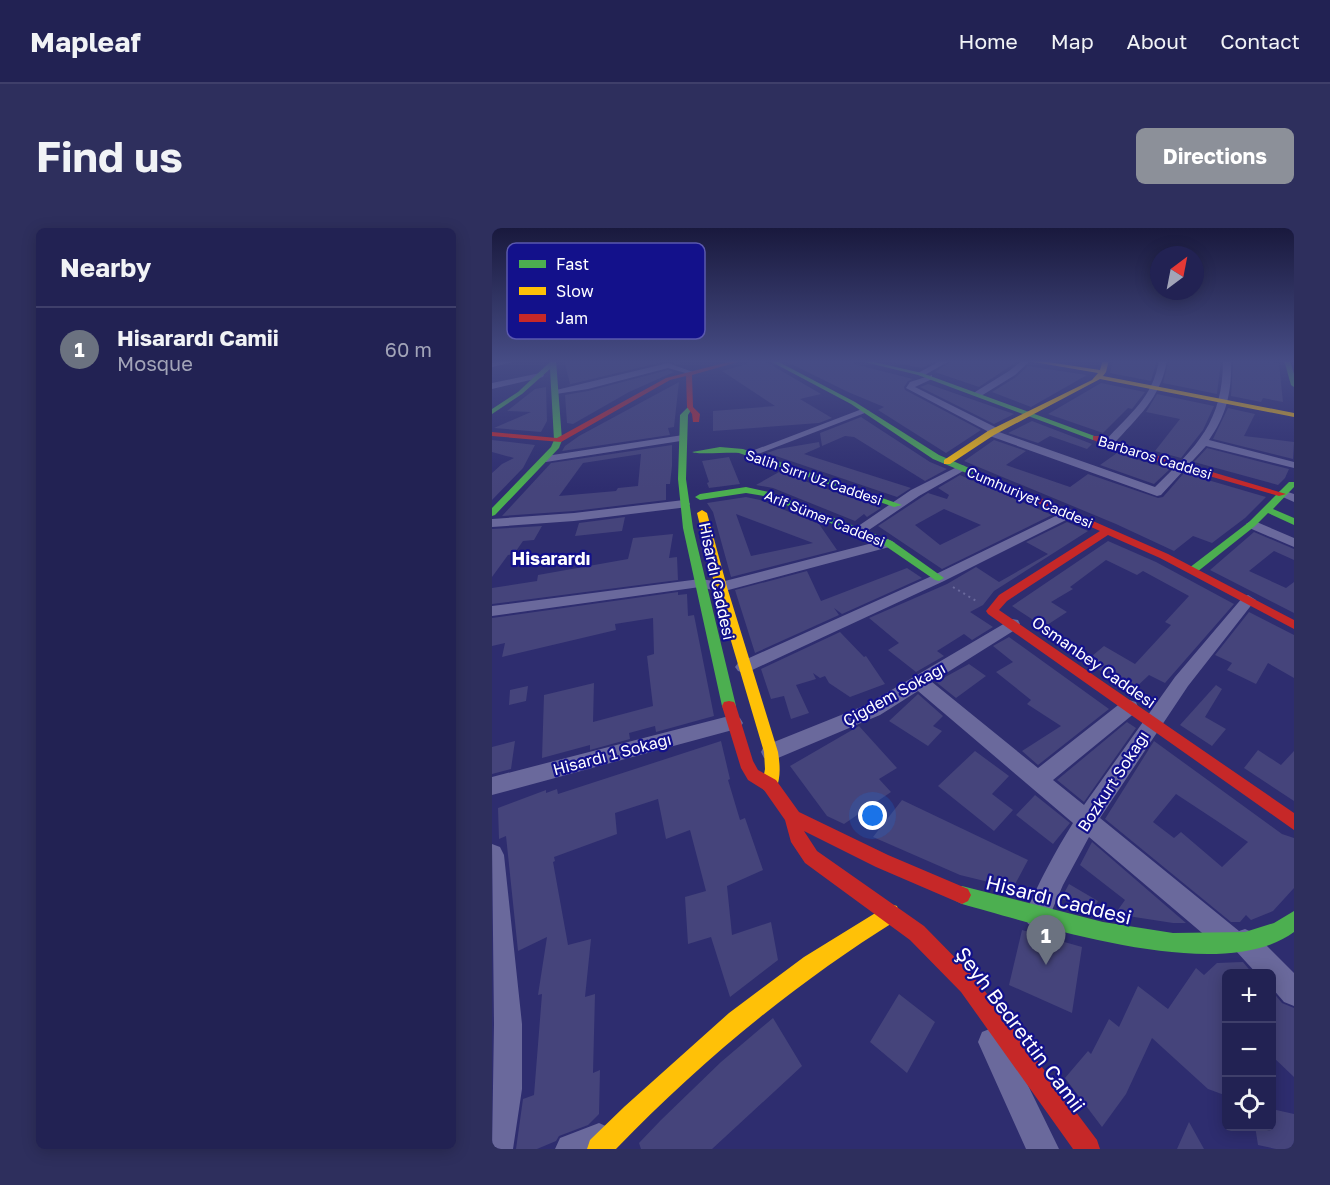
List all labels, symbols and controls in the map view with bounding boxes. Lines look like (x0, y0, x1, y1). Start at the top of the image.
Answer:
text: Mapleaf (30, 25, 141, 58)
text: Home (958, 28, 1018, 54)
text: Map (1051, 28, 1094, 54)
text: About (1127, 28, 1187, 54)
text: Contact (1220, 28, 1300, 54)
button: Directions (1136, 128, 1294, 184)
text: Find us (36, 131, 183, 181)
legend (507, 243, 705, 339)
north arrow (1150, 246, 1204, 300)
text: Nearby (60, 252, 151, 283)
text: Fast (556, 254, 589, 274)
text: Slow (556, 281, 594, 301)
text: Jam (556, 308, 588, 328)
text: Hisarardı Camii (117, 324, 279, 351)
text: 1 (74, 337, 85, 361)
text: 60 m (385, 337, 432, 361)
text: Mosque (117, 351, 193, 375)
street label: Barbaros Caddesi (1096, 432, 1214, 482)
street label: Salih Sırrı Uz Caddesi (744, 446, 884, 508)
street label: Cumhuriyet Caddesi (964, 463, 1096, 531)
street label: Arif Sümer Caddesi (762, 486, 888, 550)
street label: Hisardı Caddesi (695, 520, 739, 642)
district label: Hisarardı (511, 547, 591, 569)
street label: Osmanbey Caddesi (1028, 612, 1160, 712)
street label: Çiğdem Sokağı (839, 658, 949, 730)
street label: Bozkurt Sokağı (1073, 727, 1153, 835)
street label: Hisardı 1 Sokağı (551, 729, 673, 779)
your location (858, 801, 887, 830)
street label: Hisardı Caddesi (983, 869, 1135, 929)
pin: 1 (1026, 916, 1066, 965)
street label: Şeyh Bedrettin Camii (951, 942, 1091, 1116)
map controls (1222, 969, 1276, 1131)
button: + (1222, 969, 1276, 1023)
button: − (1222, 1023, 1276, 1077)
button: locate (1222, 1077, 1276, 1131)

